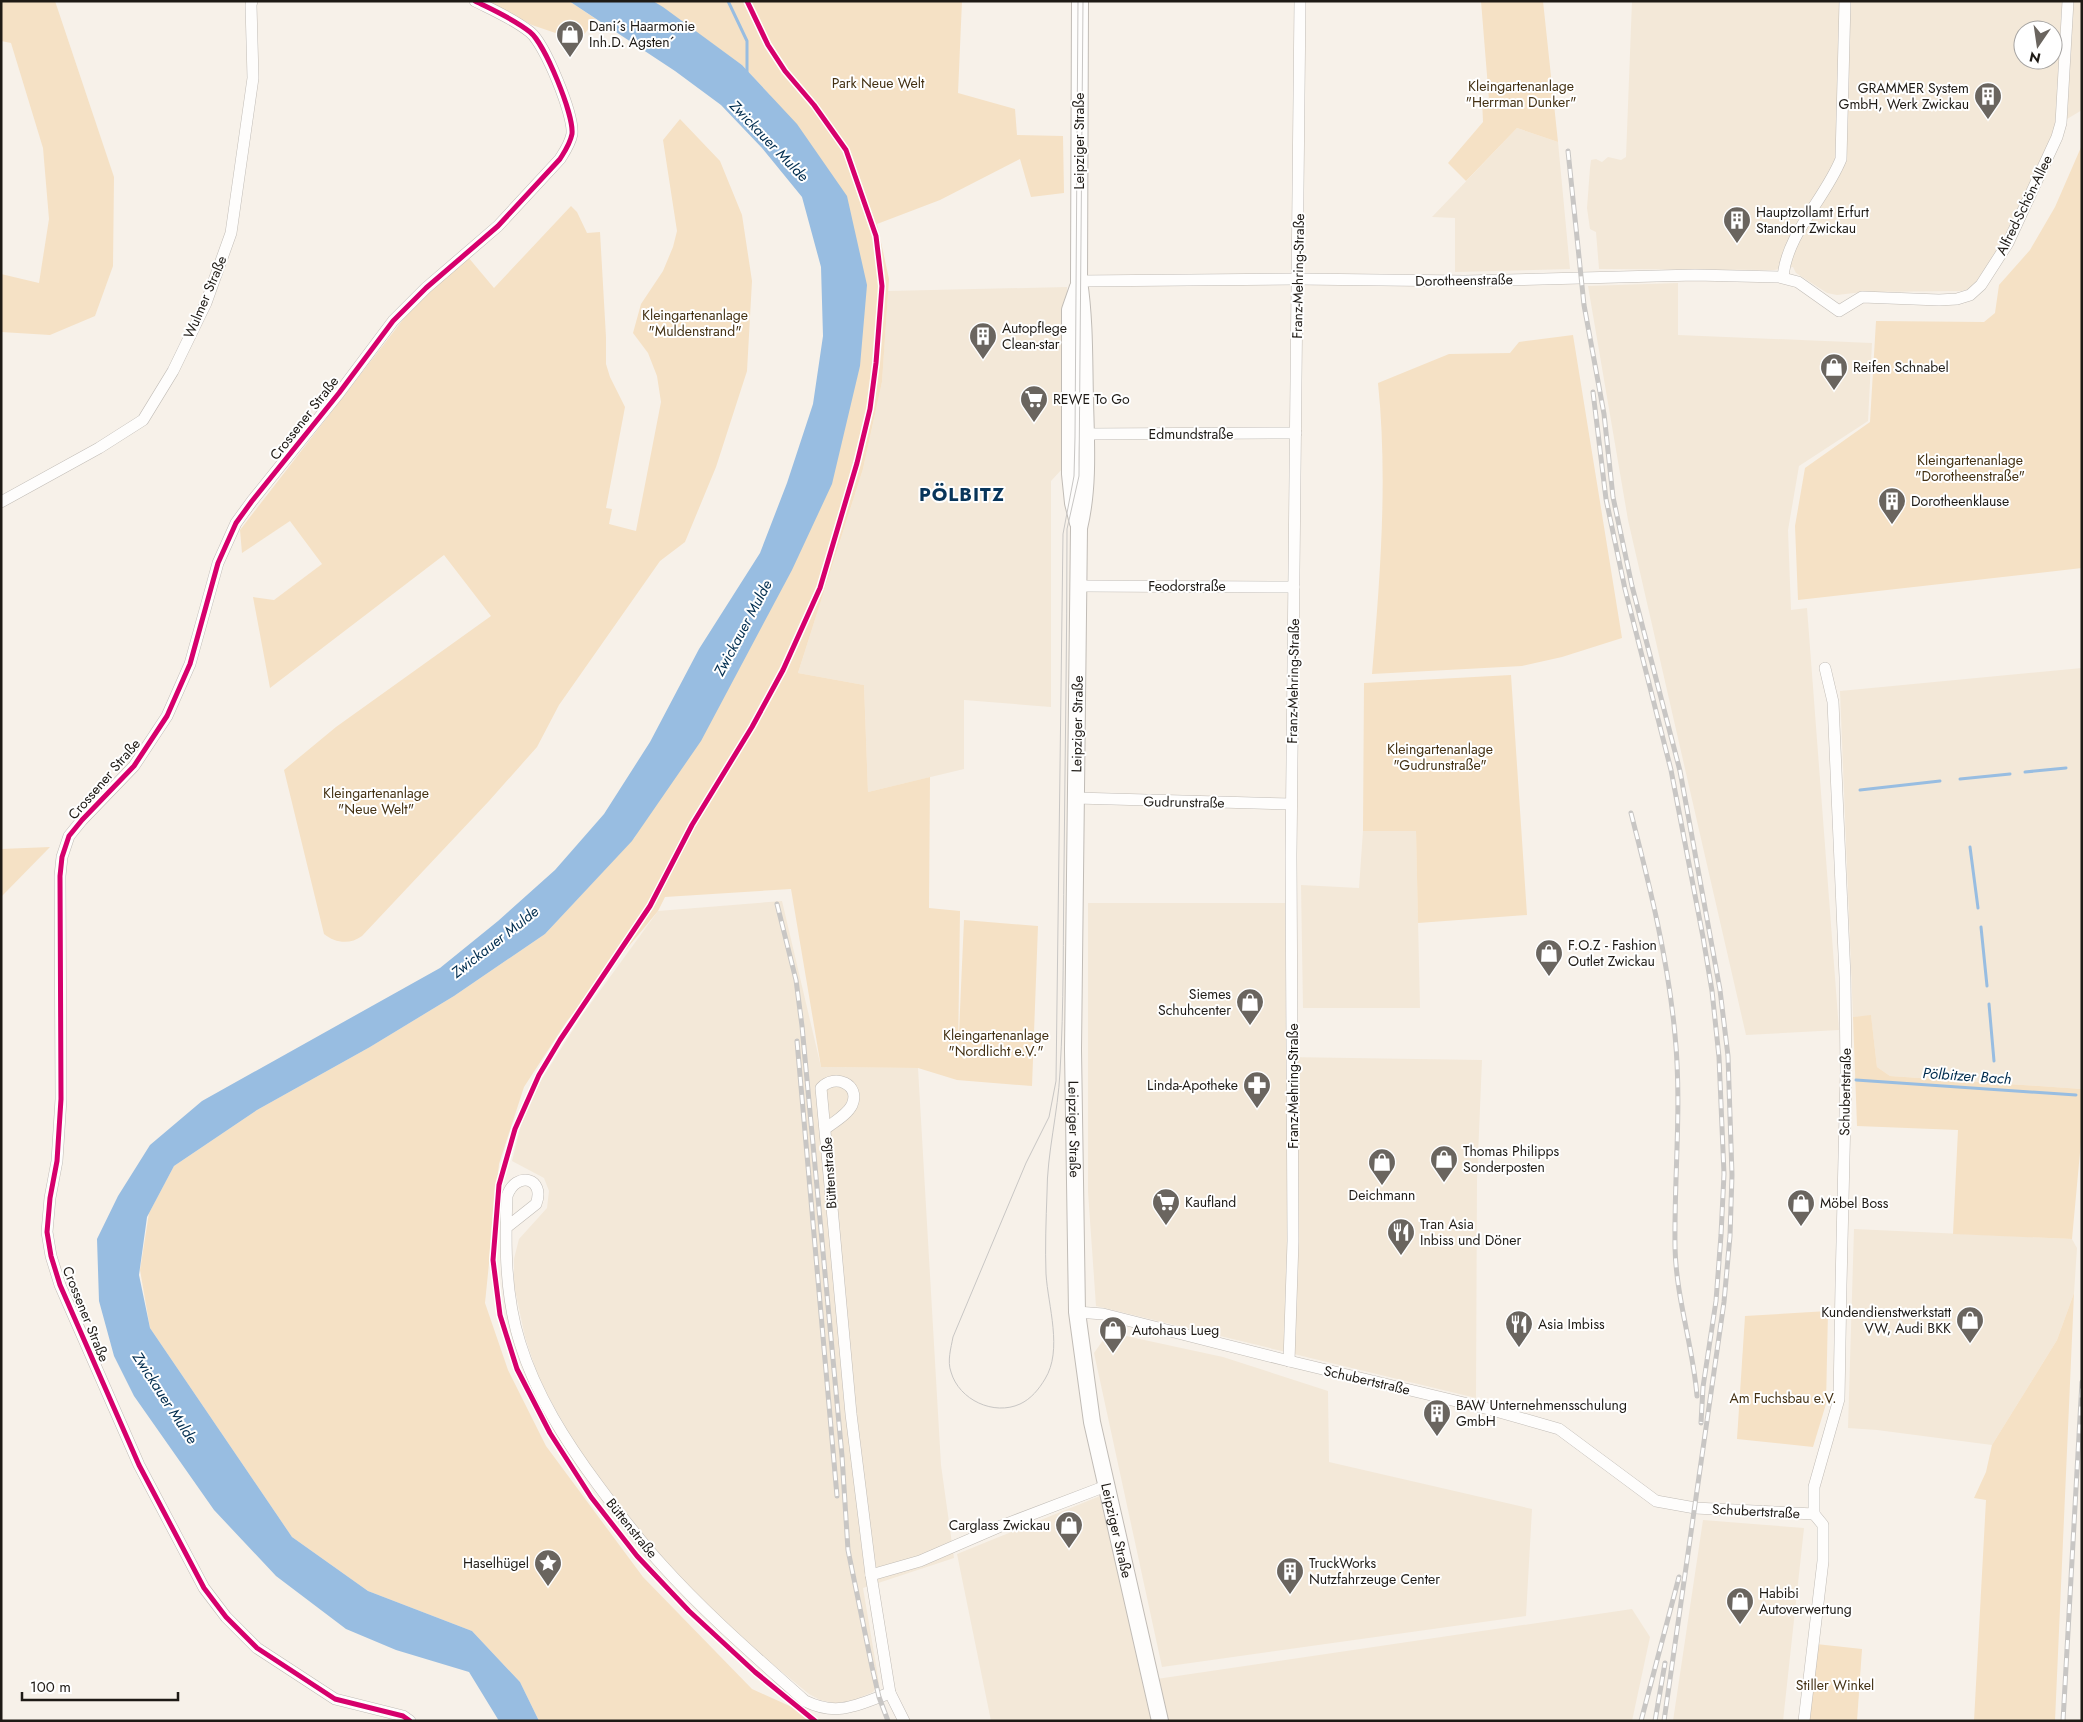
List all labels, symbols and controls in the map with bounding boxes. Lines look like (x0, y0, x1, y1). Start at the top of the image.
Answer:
place label: Dani´s Haarmonie Inh.D. Agsten´ (589, 16, 695, 52)
shop icon: Dani´s Haarmonie Inh.D. Agsten´ (555, 19, 585, 58)
north arrow (2013, 20, 2063, 70)
text: N (2027, 47, 2043, 69)
park label: Park Neue Welt (832, 73, 925, 93)
park label: Kleingartenanlage "Herrman Dunker" (1465, 76, 1577, 112)
place label: GRAMMER System GmbH, Werk Zwickau (1839, 78, 1969, 114)
building icon: GRAMMER System GmbH, Werk Zwickau (1973, 81, 2003, 120)
street label: Leipziger Straße (1069, 93, 1089, 189)
water label: Zwickauer Mulde (724, 95, 814, 187)
street label: Alfred-Schön-Allee (1991, 152, 2057, 258)
place label: Hauptzollamt Erfurt Standort Zwickau (1756, 202, 1870, 238)
building icon: Hauptzollamt Erfurt Standort Zwickau (1722, 205, 1752, 244)
street label: Franz-Mehring-Straße (1287, 213, 1309, 339)
street label: Wulmer Straße (179, 252, 231, 342)
street label: Dorotheenstraße (1415, 269, 1513, 291)
park label: Kleingartenanlage "Muldenstrand" (642, 305, 748, 341)
place label: Autopflege Clean-star (1002, 318, 1067, 354)
building icon: Autopflege Clean-star (968, 321, 998, 360)
shop icon: Reifen Schnabel (1819, 352, 1849, 391)
place label: Reifen Schnabel (1853, 357, 1949, 377)
street label: Crossener Straße (265, 372, 343, 464)
supermarket icon: REWE To Go (1019, 384, 1049, 423)
place label: REWE To Go (1053, 389, 1130, 409)
street label: Edmundstraße (1149, 424, 1233, 444)
park label: Kleingartenanlage "Dorotheenstraße" (1915, 450, 2025, 486)
district label: PÖLBITZ (919, 481, 1005, 508)
building icon: Dorotheenklause (1877, 486, 1907, 525)
place label: Dorotheenklause (1911, 491, 2009, 511)
water label: Zwickauer Mulde (708, 576, 778, 681)
street label: Feodorstraße (1148, 576, 1226, 596)
street label: Franz-Mehring-Straße (1282, 618, 1304, 744)
street label: Leipziger Straße (1066, 675, 1088, 773)
street label: Crossener Straße (63, 734, 145, 824)
park label: Kleingartenanlage "Gudrunstraße" (1387, 739, 1493, 775)
park label: Kleingartenanlage "Neue Welt" (323, 783, 429, 819)
street label: Gudrunstraße (1143, 791, 1225, 813)
water label: Zwickauer Mulde (446, 900, 544, 984)
place label: F.O.Z - Fashion Outlet Zwickau (1568, 935, 1657, 971)
shop icon: F.O.Z - Fashion Outlet Zwickau (1534, 938, 1564, 977)
place label: Siemes Schuhcenter (1158, 984, 1231, 1020)
shop icon: Siemes Schuhcenter (1235, 987, 1265, 1026)
street label: Franz-Mehring-Straße (1283, 1023, 1303, 1149)
park label: Kleingartenanlage "Nordlicht e.V." (943, 1025, 1049, 1061)
street label: Schubertstraße (1834, 1048, 1856, 1136)
water label: Pölbitzer Bach (1922, 1062, 2012, 1090)
pharmacy icon: Linda-Apotheke (1242, 1070, 1272, 1109)
place label: Linda-Apotheke (1147, 1075, 1238, 1095)
street label: Leipziger Straße (1063, 1081, 1085, 1178)
street label: Büttenstraße (817, 1136, 841, 1210)
place label: Thomas Philipps Sonderposten (1463, 1141, 1559, 1177)
shop icon: Thomas Philipps Sonderposten (1429, 1144, 1459, 1183)
shop icon: Deichmann (1367, 1147, 1397, 1186)
place label: Deichmann (1349, 1185, 1415, 1205)
supermarket icon: Kaufland (1151, 1187, 1181, 1226)
shop icon: Möbel Boss (1786, 1188, 1816, 1227)
place label: Kaufland (1185, 1192, 1236, 1212)
place label: Möbel Boss (1820, 1193, 1889, 1213)
place label: Tran Asia Inbiss und Döner (1420, 1214, 1521, 1250)
restaurant icon: Tran Asia Inbiss und Döner (1386, 1217, 1416, 1256)
street label: Crossener Straße (58, 1263, 114, 1365)
place label: Kundendienstwerkstatt VW, Audi BKK (1821, 1302, 1952, 1338)
shop icon: Kundendienstwerkstatt VW, Audi BKK (1955, 1305, 1985, 1344)
restaurant icon: Asia Imbiss (1504, 1309, 1534, 1348)
place label: Asia Imbiss (1538, 1314, 1605, 1334)
shop icon: Autohaus Lueg (1098, 1315, 1128, 1354)
place label: Autohaus Lueg (1132, 1320, 1219, 1340)
water label: Zwickauer Mulde (126, 1347, 203, 1449)
street label: Schubertstraße (1322, 1360, 1412, 1400)
park label: Am Fuchsbau e.V. (1729, 1388, 1837, 1408)
place label: BAW Unternehmensschulung GmbH (1456, 1395, 1627, 1431)
building icon: BAW Unternehmensschulung GmbH (1422, 1398, 1452, 1437)
street label: Leipziger Straße (1096, 1481, 1137, 1580)
street label: Büttenstraße (602, 1494, 662, 1562)
street label: Schubertstraße (1711, 1499, 1801, 1523)
shop icon: Carglass Zwickau (1054, 1510, 1084, 1549)
place label: Carglass Zwickau (949, 1515, 1050, 1535)
place icon: Haselhügel (533, 1548, 563, 1587)
place label: Haselhügel (463, 1553, 529, 1573)
place label: TruckWorks Nutzfahrzeuge Center (1309, 1553, 1440, 1589)
building icon: TruckWorks Nutzfahrzeuge Center (1275, 1556, 1305, 1595)
place label: Habibi Autoverwertung (1759, 1583, 1852, 1619)
shop icon: Habibi Autoverwertung (1725, 1586, 1755, 1625)
scale bar (22, 1670, 179, 1702)
park label: Stiller Winkel (1796, 1675, 1874, 1695)
text: 100 m (30, 1676, 71, 1698)

